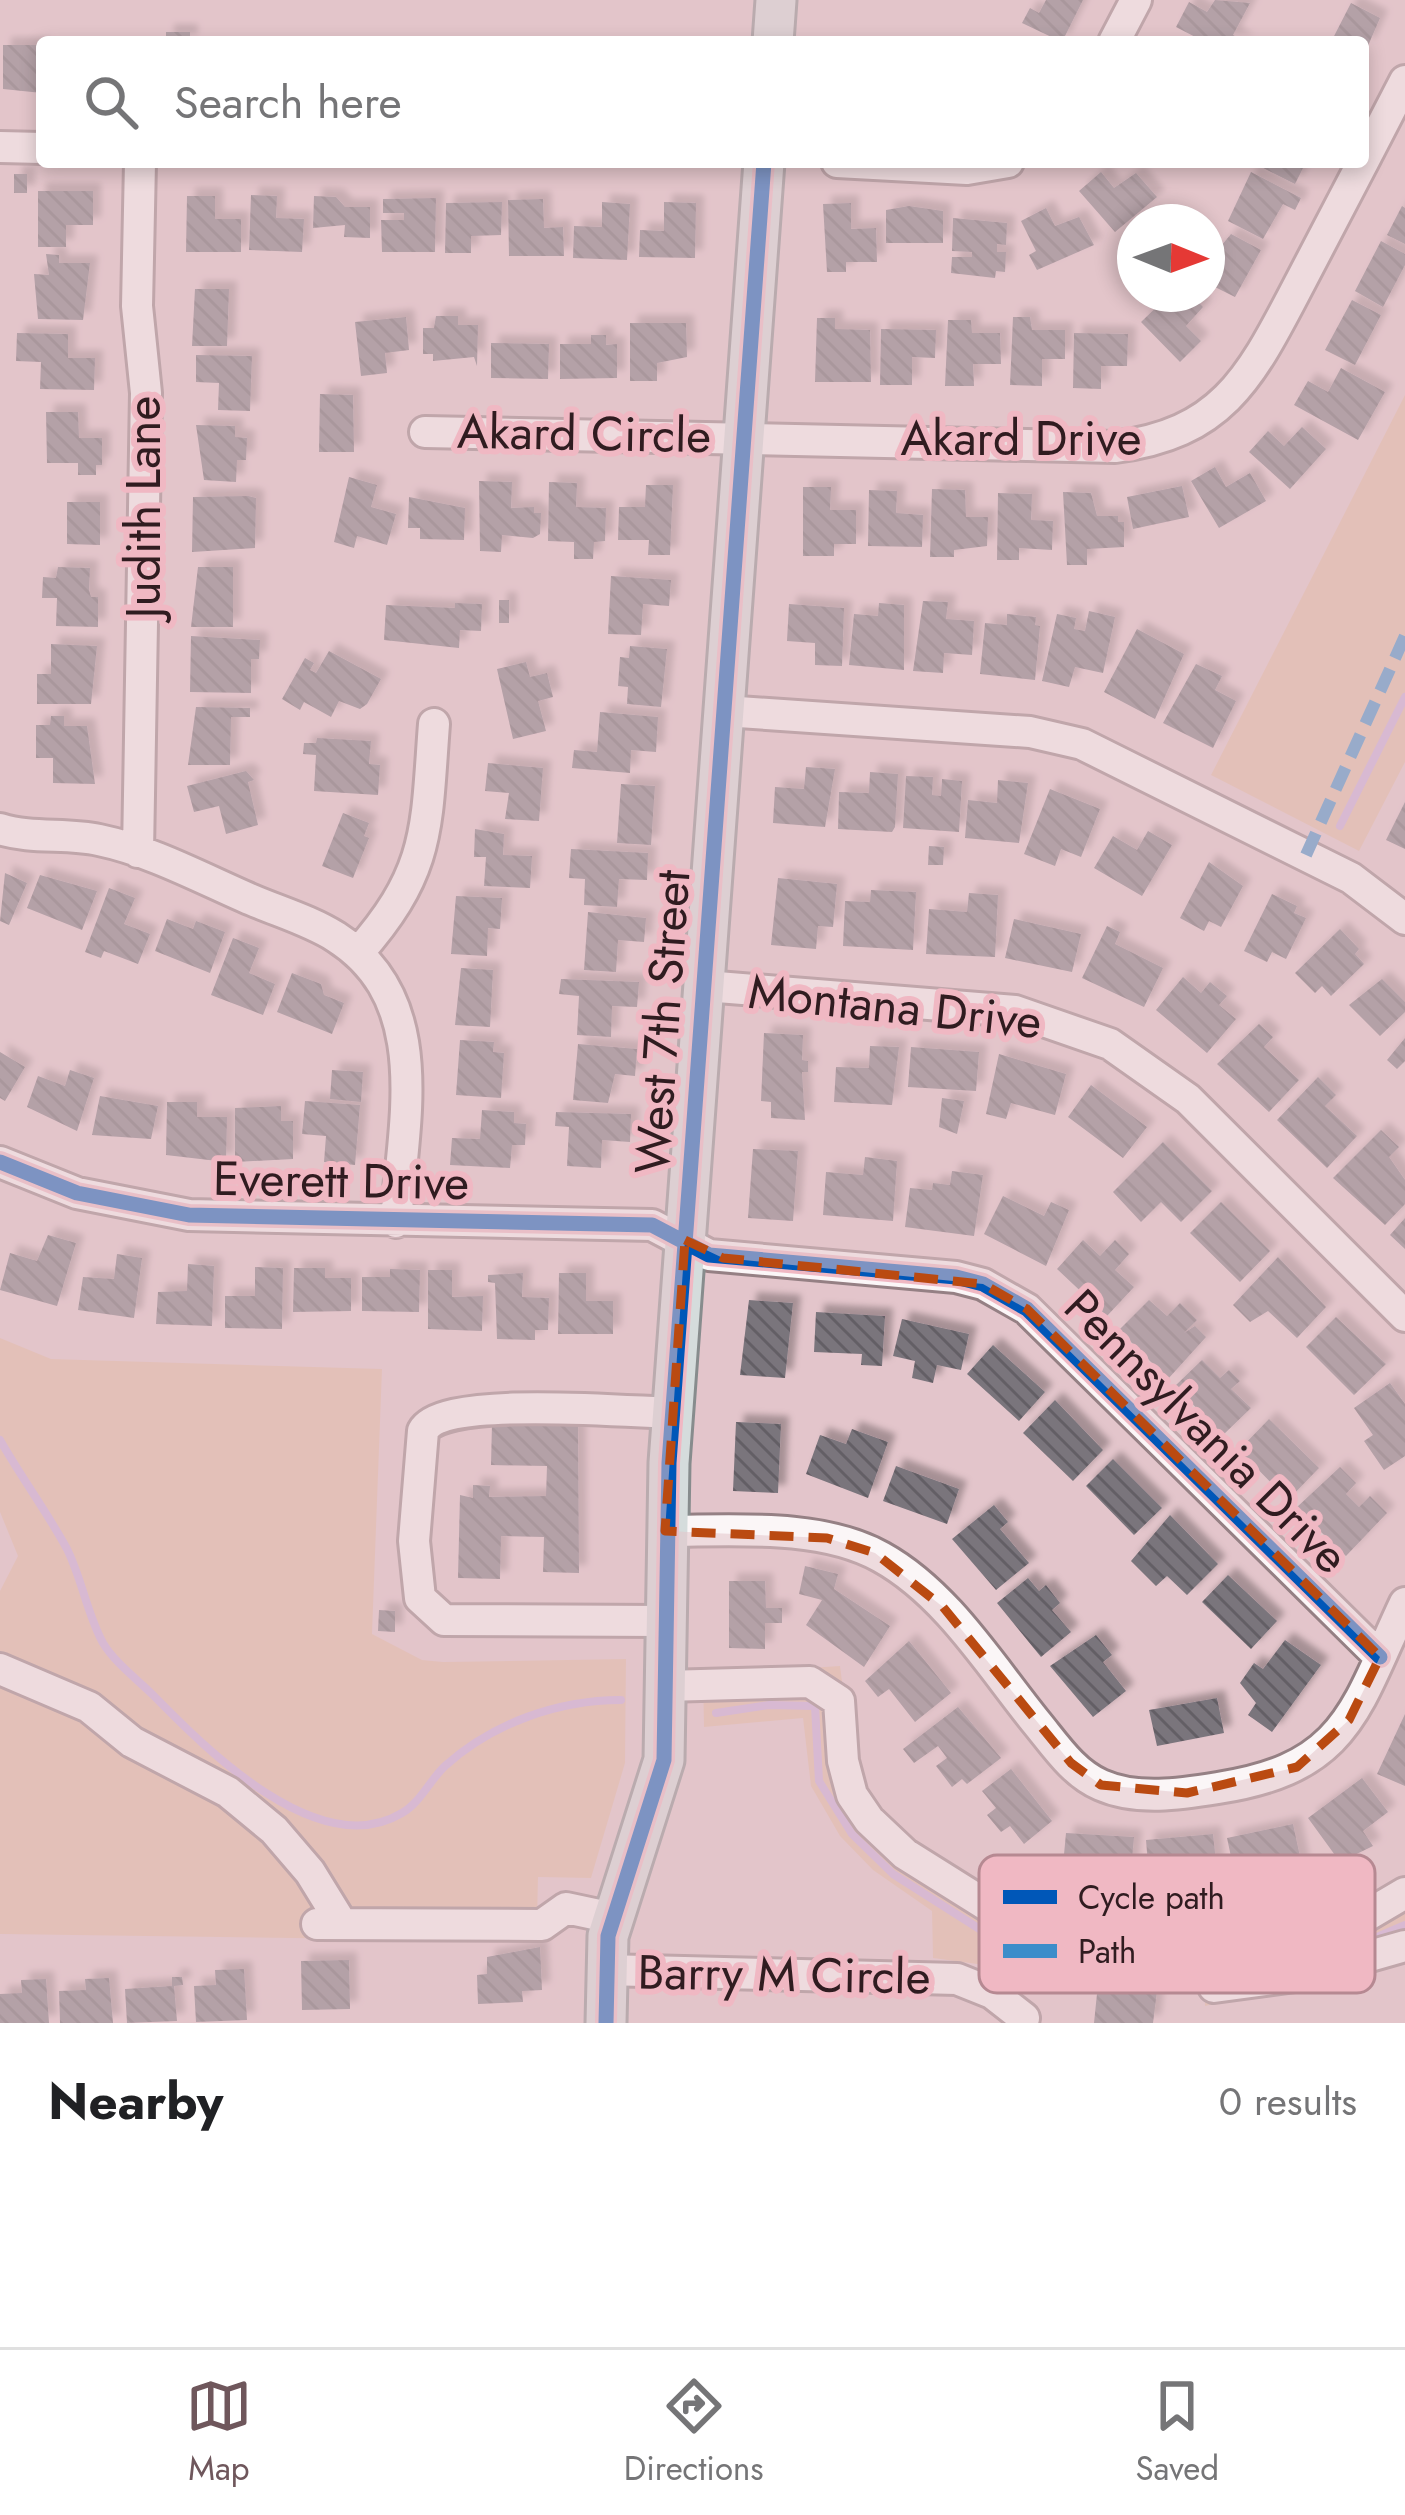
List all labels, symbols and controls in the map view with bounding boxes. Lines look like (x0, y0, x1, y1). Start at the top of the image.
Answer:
search box (36, 36, 1369, 168)
icon: search (78, 69, 144, 135)
text: Search here (174, 70, 402, 135)
north arrow (1117, 204, 1225, 312)
street label: Judith Lane (109, 396, 178, 624)
street label: Akard Circle (456, 397, 712, 470)
street label: Akard Drive (901, 404, 1141, 473)
street label: West 7th Street (617, 867, 708, 1176)
street label: Montana Drive (745, 957, 1045, 1056)
street label: Everett Drive (212, 1144, 470, 1217)
street label: Pennsylvania Drive (1049, 1274, 1364, 1589)
legend (979, 1855, 1375, 1993)
text: Cycle path (1078, 1874, 1225, 1921)
text: Path (1078, 1928, 1136, 1975)
street label: Barry M Circle (637, 1937, 931, 2012)
text: Nearby (48, 2064, 223, 2138)
text: 0 results (1219, 2073, 1357, 2130)
tab: Map (186, 2373, 252, 2492)
tab: Directions (624, 2373, 764, 2492)
tab: Saved (1135, 2373, 1219, 2492)

